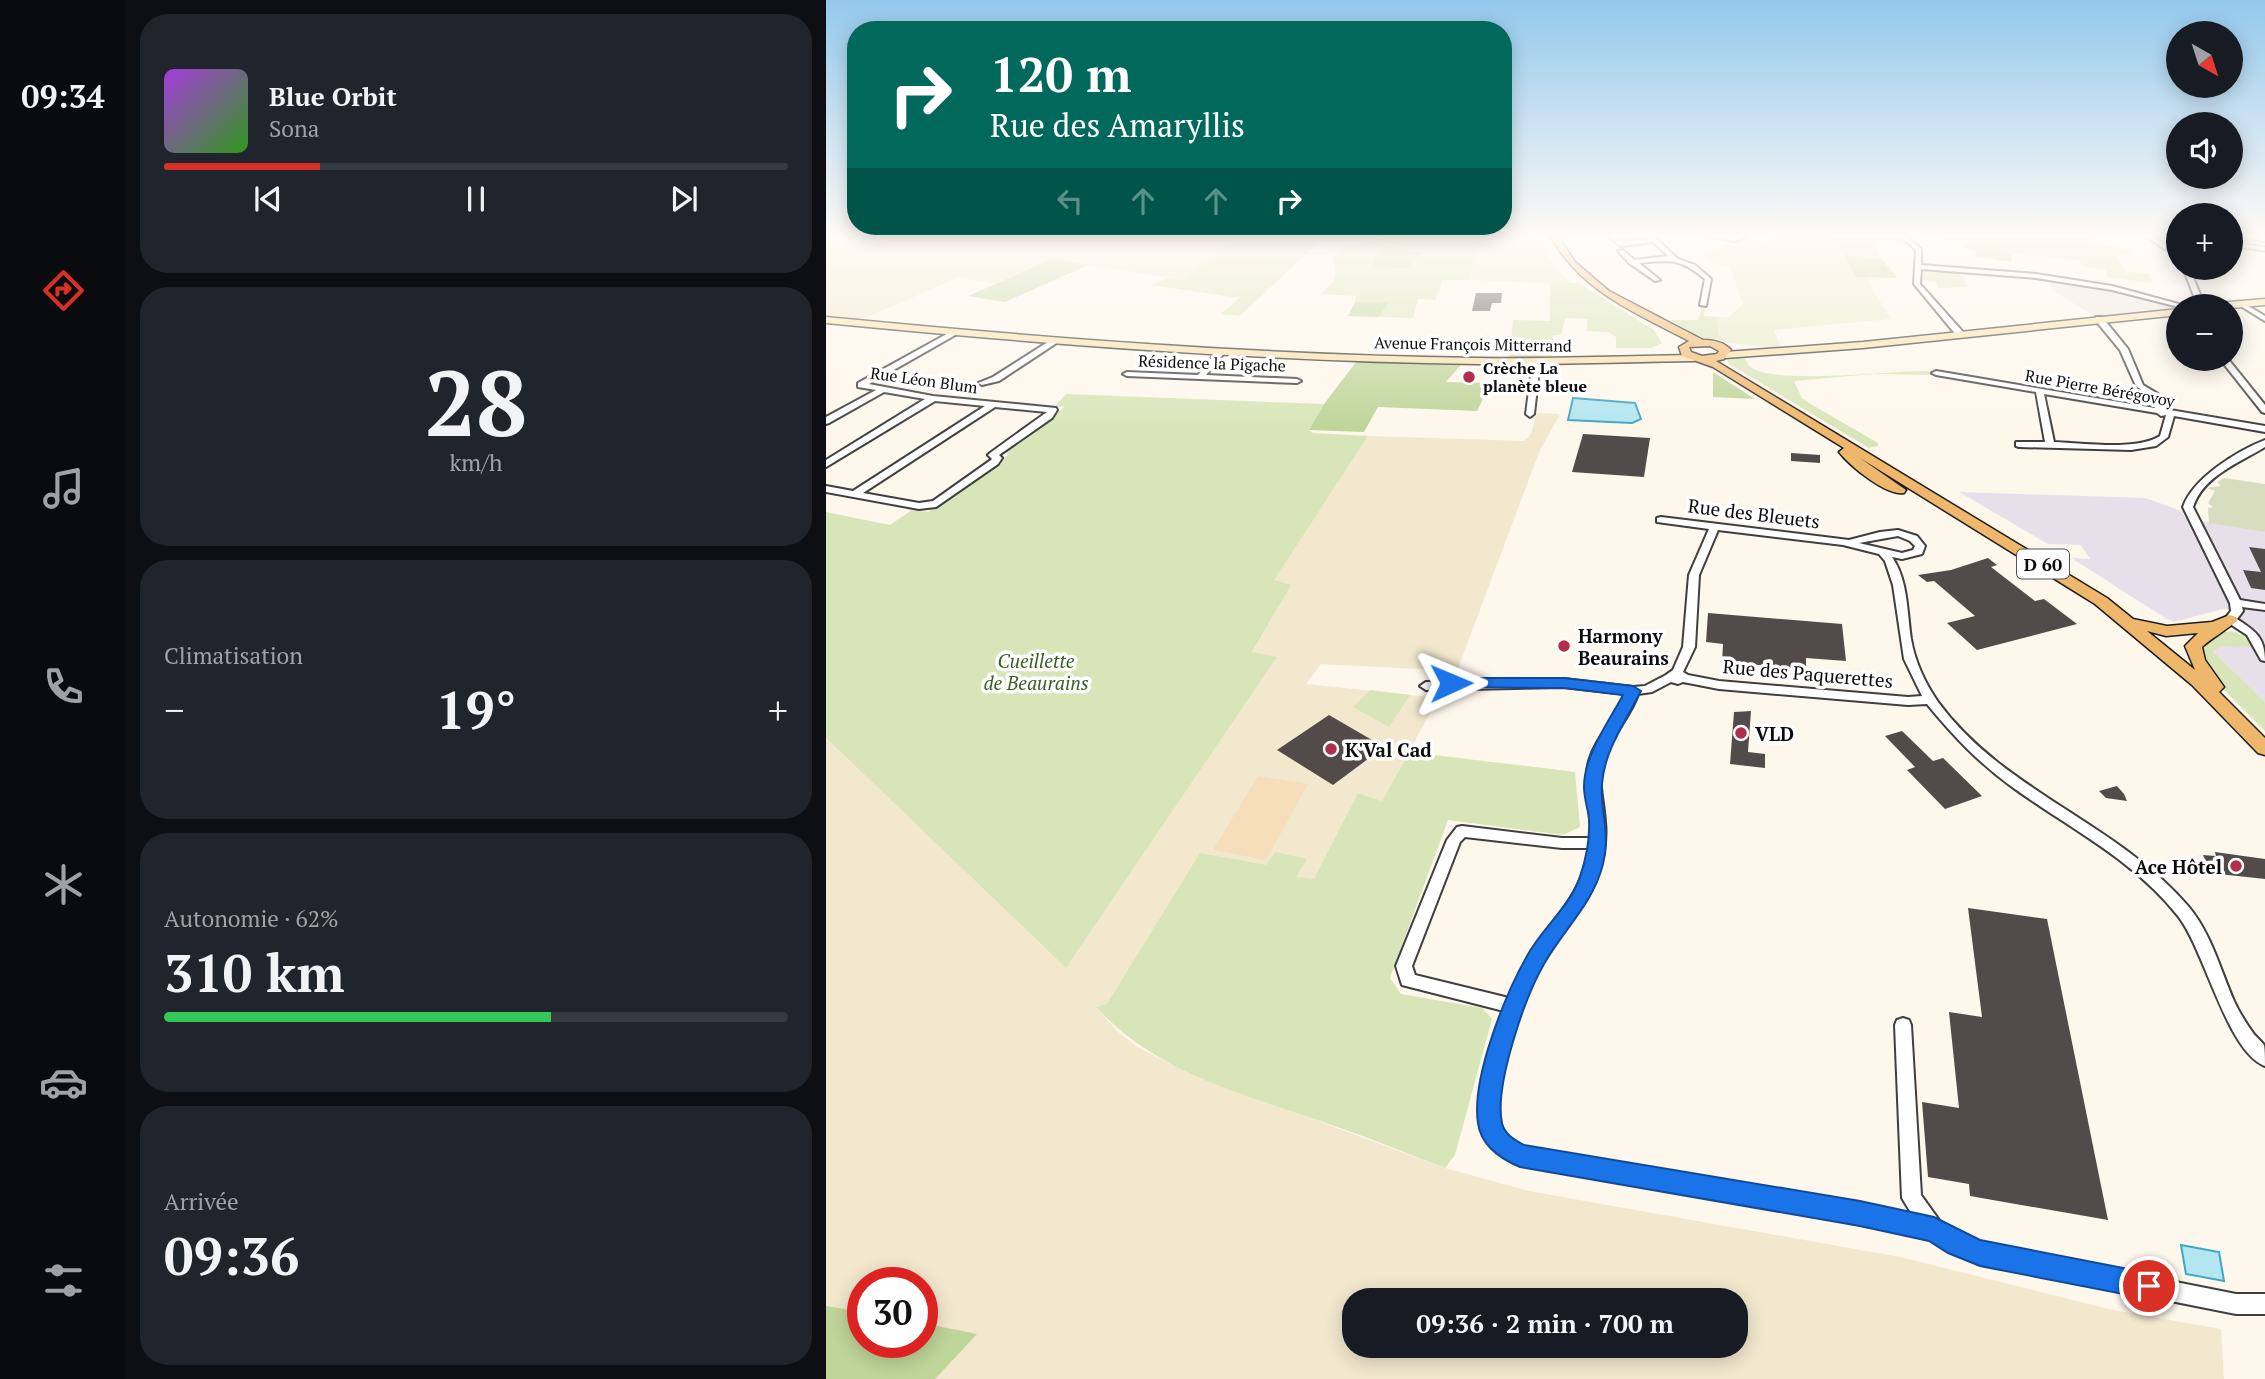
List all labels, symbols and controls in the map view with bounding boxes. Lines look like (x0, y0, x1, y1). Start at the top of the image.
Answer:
north arrow (2166, 21, 2244, 98)
map controls (2166, 21, 2243, 371)
text: 120 m (990, 41, 1132, 106)
icon: right (875, 49, 966, 140)
text: 09:34 (21, 75, 105, 117)
text: Blue Orbit (269, 79, 397, 113)
text: Rue des Amaryllis (990, 104, 1245, 146)
button: sound (2166, 112, 2243, 189)
text: Sona (269, 113, 319, 144)
icon: previous (249, 180, 287, 218)
icon: pause (457, 180, 495, 218)
icon: next (665, 180, 703, 218)
icon: left (1051, 182, 1089, 220)
icon: ahead (1124, 182, 1162, 220)
icon: ahead (1197, 182, 1235, 220)
icon: right (1270, 182, 1308, 220)
button: + (2166, 203, 2243, 280)
icon: directions (39, 266, 88, 315)
button: − (2166, 294, 2243, 371)
street label: Avenue François Mitterrand (1374, 331, 1572, 357)
text: 28 (425, 341, 527, 462)
street label: Résidence la Pigache (1138, 349, 1286, 377)
place label: Crèche La planète bleue (1483, 357, 1587, 397)
street label: Rue Léon Blum (869, 362, 979, 398)
street label: Rue Pierre Bérégovoy (2024, 364, 2177, 412)
marker: Crèche La planète bleue (1461, 369, 1477, 385)
text: km/h (449, 447, 503, 478)
icon: music (39, 464, 88, 513)
street label: Rue des Bleuets (1687, 492, 1821, 534)
road number: D 60 (2017, 550, 2069, 578)
place label: Harmony Beaurains (1578, 623, 1669, 670)
marker: Harmony Beaurains (1556, 638, 1572, 654)
text: Climatisation (164, 640, 303, 671)
position arrow (1414, 646, 1488, 720)
park label: Cueillette de Beaurains (983, 648, 1089, 695)
street label: Rue des Paquerettes (1722, 653, 1894, 693)
icon: phone (39, 662, 88, 711)
text: 19° (436, 675, 516, 744)
text: − (164, 685, 184, 735)
text: + (768, 685, 788, 735)
place label: VLD (1755, 721, 1794, 746)
marker: VLD (1733, 725, 1749, 741)
place label: K'Val Cad (1345, 737, 1432, 762)
marker: K'Val Cad (1323, 741, 1339, 757)
place label: Ace Hôtel (2135, 854, 2222, 879)
marker: Ace Hôtel (2228, 858, 2244, 874)
icon: climate (39, 860, 88, 909)
text: Autonomie · 62% (164, 903, 339, 934)
text: 310 km (164, 938, 345, 1007)
icon: car (39, 1058, 88, 1107)
text: Arrivée (164, 1186, 239, 1217)
text: 09:36 (164, 1221, 299, 1290)
icon: filters (39, 1256, 88, 1305)
pin (2119, 1256, 2179, 1316)
speed limit sign: 30 (847, 1267, 938, 1358)
icon: arrive (2130, 1267, 2168, 1305)
text: 09:36 · 2 min · 700 m (1416, 1306, 1674, 1340)

